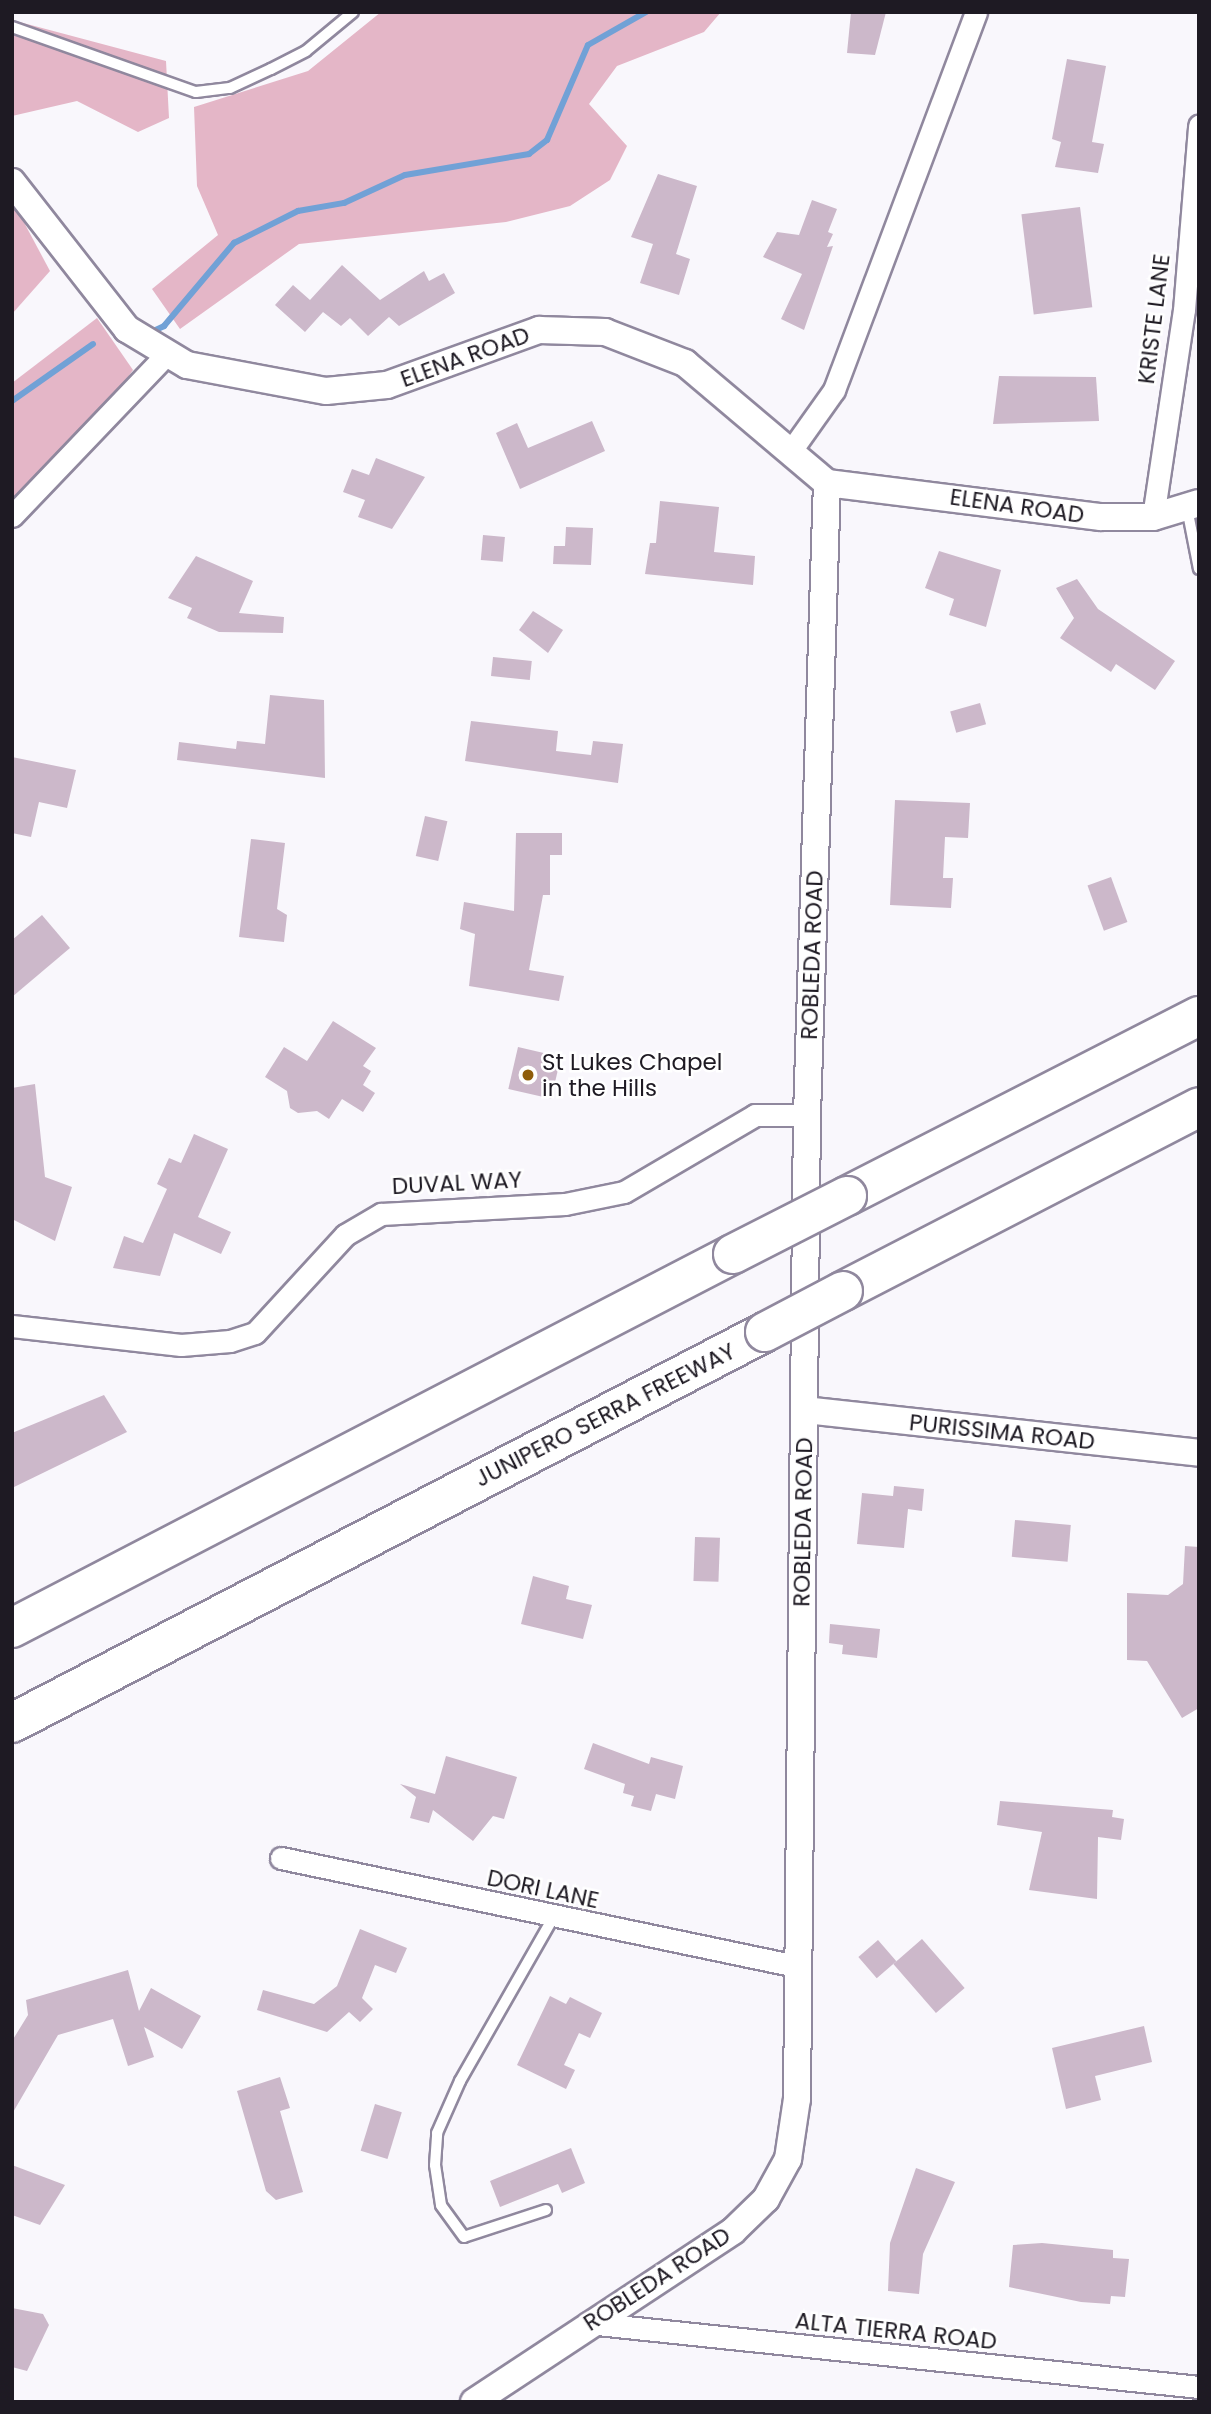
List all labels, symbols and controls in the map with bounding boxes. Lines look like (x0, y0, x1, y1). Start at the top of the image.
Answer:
street label: KRISTE LANE (1132, 252, 1176, 386)
street label: ELENA ROAD (397, 321, 533, 393)
street label: ELENA ROAD (948, 483, 1086, 529)
street label: ROBLEDA ROAD (795, 870, 829, 1040)
place label: St Lukes Chapel in the Hills (542, 1048, 722, 1102)
marker: St Lukes Chapel in the Hills (520, 1067, 536, 1083)
street label: DUVAL WAY (391, 1166, 523, 1200)
street label: JUNIPERO SERRA FREEWAY (470, 1337, 740, 1493)
street label: PURISSIMA ROAD (908, 1409, 1096, 1455)
street label: ROBLEDA ROAD (788, 1437, 818, 1607)
street label: DORI LANE (485, 1864, 601, 1914)
street label: ROBLEDA ROAD (578, 2221, 736, 2337)
street label: ALTA TIERRA ROAD (794, 2307, 998, 2355)

